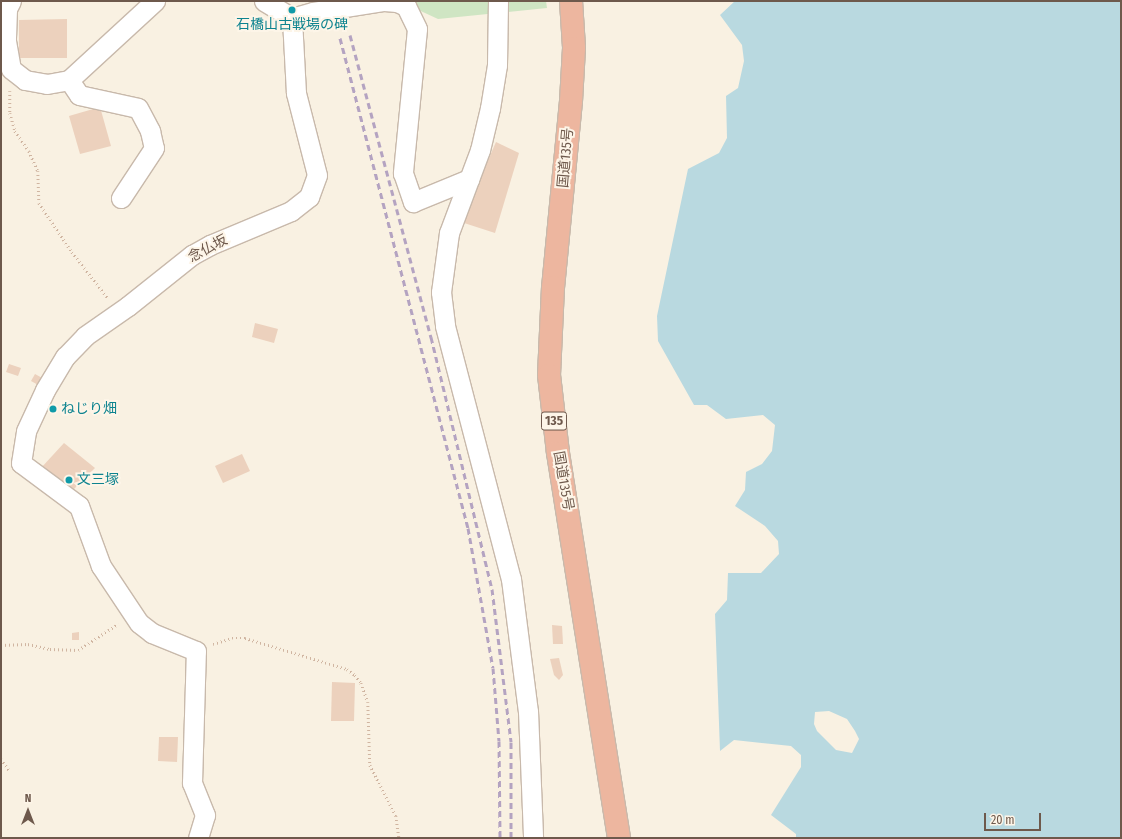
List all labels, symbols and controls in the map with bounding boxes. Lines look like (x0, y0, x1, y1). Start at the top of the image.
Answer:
marker: 石橋山古戦場の碑 (287, 5, 297, 15)
place label: 石橋山古戦場の碑 (236, 17, 348, 33)
street label: 国道135号 (555, 127, 577, 189)
street label: 念仏坂 (186, 232, 230, 266)
place label: ねじり畑 (61, 401, 117, 417)
marker: ねじり畑 (48, 404, 58, 414)
road number: 135 (540, 410, 568, 432)
street label: 国道135号 (550, 450, 576, 512)
place label: 文三塚 (77, 472, 119, 488)
marker: 文三塚 (64, 475, 74, 485)
north arrow (8, 791, 48, 831)
text: N (25, 792, 31, 805)
scale bar (986, 805, 1043, 831)
text: 20 m (991, 813, 1015, 827)

